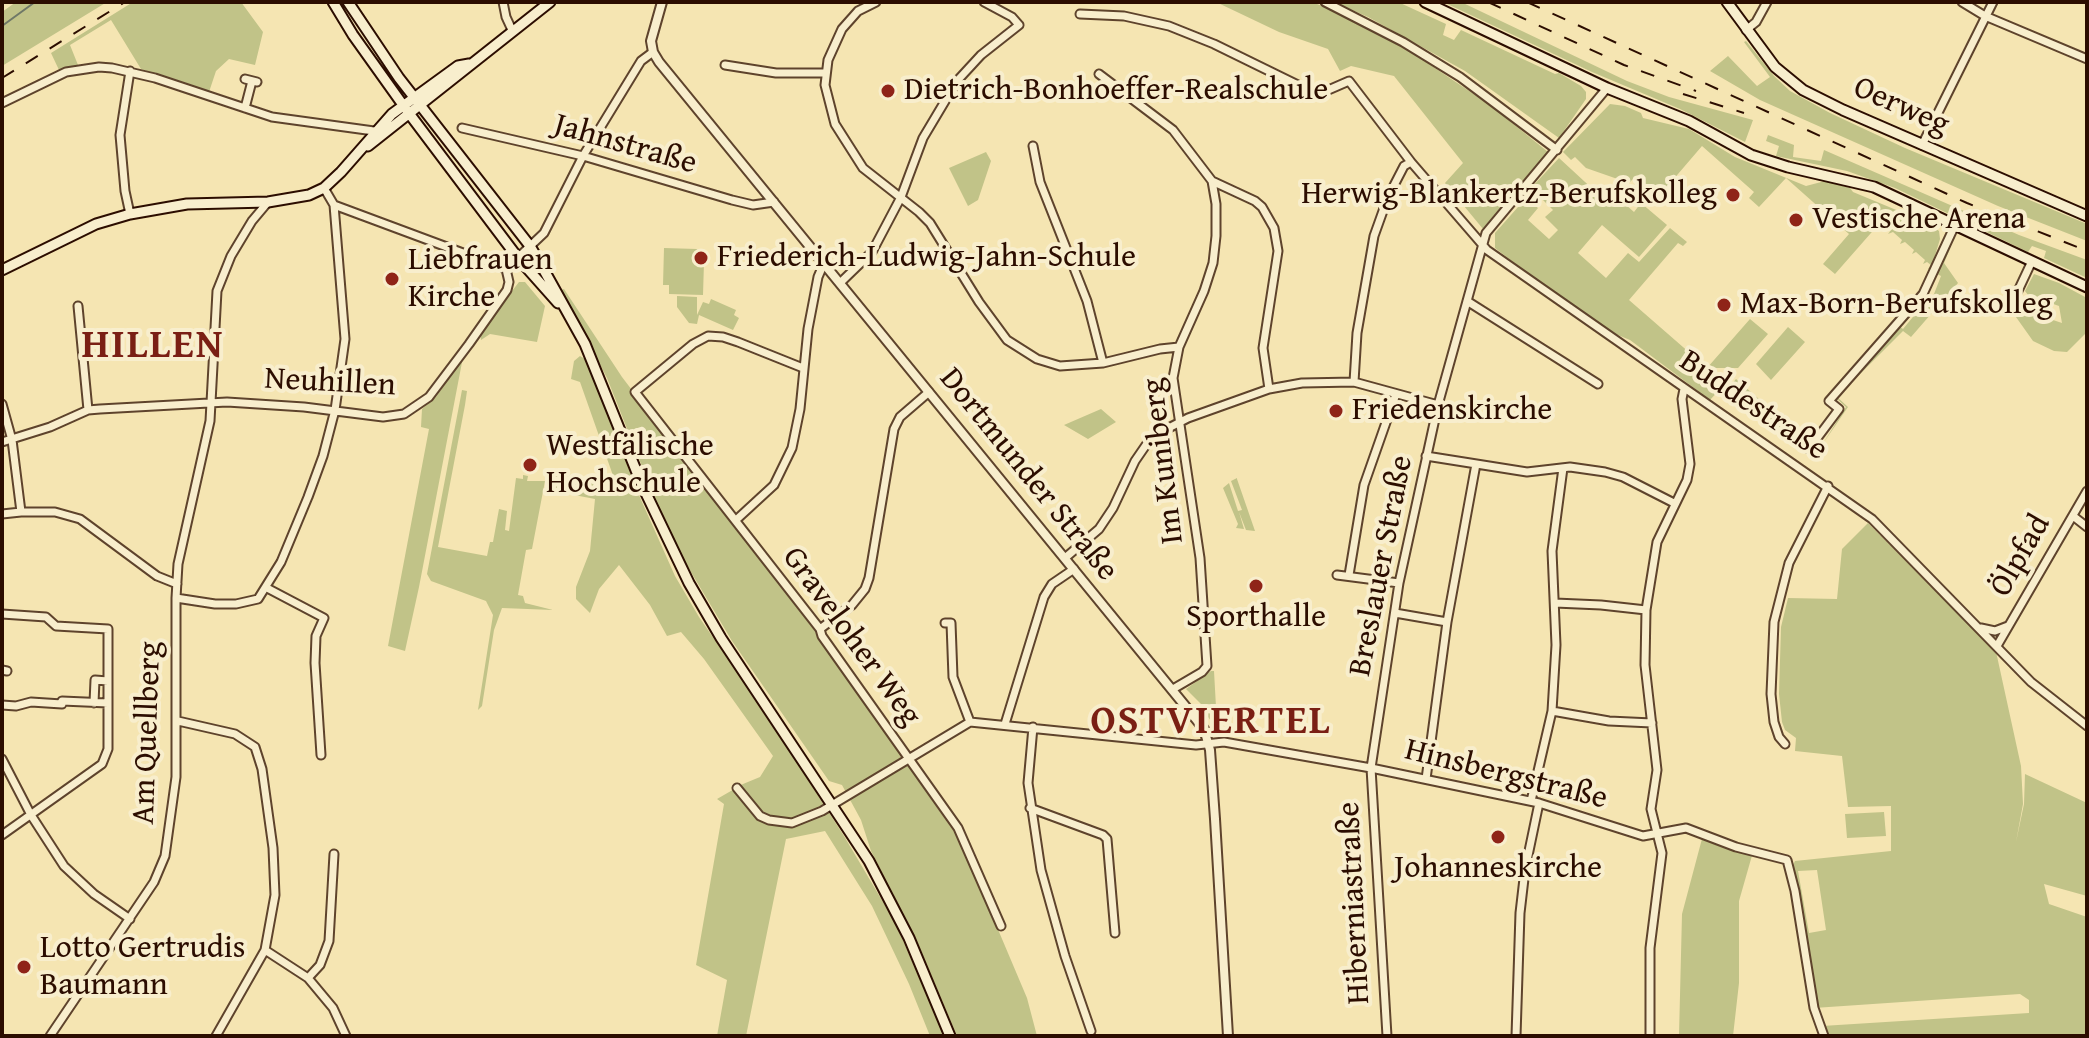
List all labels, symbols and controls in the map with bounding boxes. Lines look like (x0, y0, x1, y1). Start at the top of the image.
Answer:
street label: Oerweg (1847, 69, 1955, 145)
place label: Dietrich-Bonhoeffer-Realschule (904, 72, 1328, 110)
marker: Dietrich-Bonhoeffer-Realschule (879, 82, 897, 100)
street label: Jahnstraße (549, 106, 701, 184)
place label: Herwig-Blankertz-Berufskolleg (1301, 176, 1717, 214)
marker: Herwig-Blankertz-Berufskolleg (1724, 186, 1742, 204)
place label: Vestische Arena (1812, 201, 2026, 239)
marker: Vestische Arena (1787, 211, 1805, 229)
place label: Friederich-Ludwig-Jahn-Schule (717, 239, 1136, 277)
place label: Liebfrauen Kirche (408, 242, 553, 317)
marker: Friederich-Ludwig-Jahn-Schule (692, 249, 710, 267)
marker: Liebfrauen Kirche (383, 270, 401, 288)
place label: Max-Born-Berufskolleg (1740, 286, 2053, 324)
marker: Max-Born-Berufskolleg (1715, 296, 1733, 314)
district label: HILLEN (82, 323, 224, 371)
street label: Buddestraße (1672, 342, 1834, 470)
street label: Neuhillen (264, 360, 396, 406)
street label: Dortmunder Straße (930, 361, 1126, 589)
street label: Im Kuniberg (1135, 376, 1193, 546)
place label: Friedenskirche (1352, 392, 1552, 430)
marker: Friedenskirche (1327, 402, 1345, 420)
place label: Westfälische Hochschule (546, 428, 714, 503)
street label: Breslauer Straße (1342, 452, 1422, 680)
marker: Westfälische Hochschule (521, 456, 539, 474)
street label: Ölpfad (1982, 508, 2060, 604)
street label: Graveloher Weg (773, 540, 929, 734)
marker: Sporthalle (1247, 577, 1265, 595)
place label: Sporthalle (1186, 599, 1326, 637)
street label: Am Quellberg (126, 641, 170, 825)
district label: OSTVIERTEL (1090, 699, 1332, 747)
street label: Hinsbergstraße (1401, 731, 1611, 819)
street label: Hiberniastraße (1331, 801, 1379, 1005)
marker: Johanneskirche (1489, 828, 1507, 846)
place label: Johanneskirche (1394, 850, 1602, 888)
place label: Lotto Gertrudis Baumann (40, 930, 246, 1005)
marker: Lotto Gertrudis Baumann (15, 958, 33, 976)

